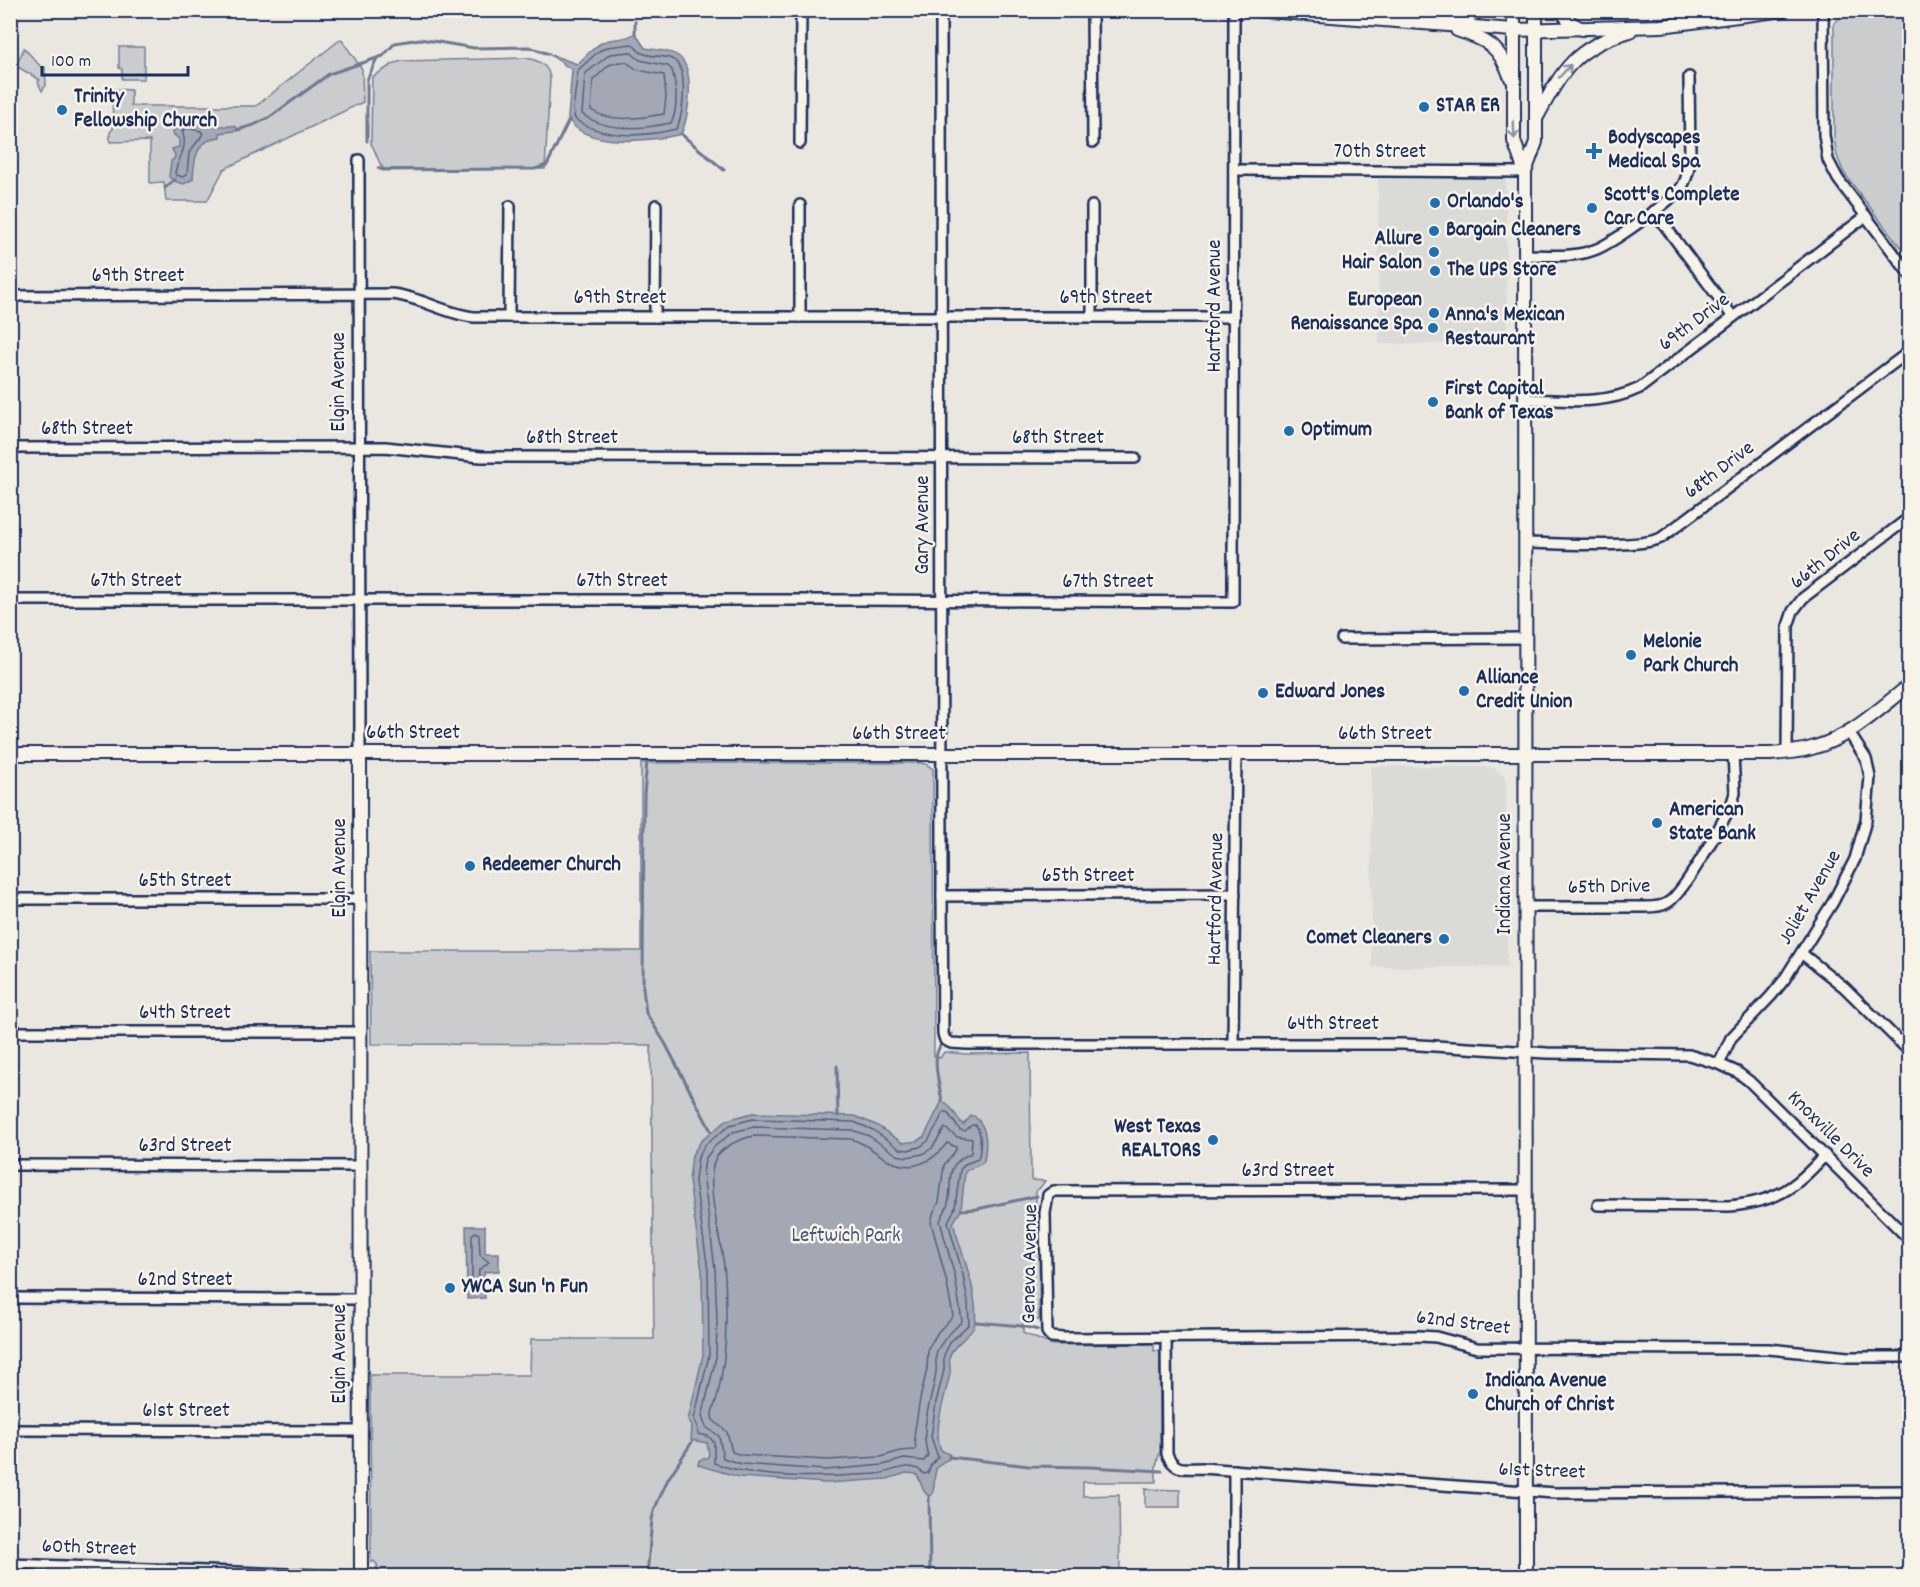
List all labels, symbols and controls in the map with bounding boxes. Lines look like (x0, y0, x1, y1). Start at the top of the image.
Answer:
scale bar (42, 39, 188, 77)
text: 100 m (51, 50, 91, 75)
one-way arrow (1558, 64, 1572, 79)
place label: Trinity Fellowship Church (74, 83, 218, 137)
place label: STAR ER (1436, 92, 1500, 122)
marker: STAR ER (1417, 100, 1431, 114)
marker: Trinity Fellowship Church (55, 103, 69, 117)
one-way arrow (1508, 120, 1520, 140)
place label: Bodyscapes Medical Spa (1608, 124, 1701, 178)
street label: 70th Street (1334, 138, 1427, 168)
marker: Bodyscapes Medical Spa (1585, 142, 1603, 160)
place label: Scott's Complete Car Care (1604, 181, 1739, 235)
place label: Orlando's (1447, 188, 1524, 218)
marker: Orlando's (1428, 196, 1442, 210)
marker: Scott's Complete Car Care (1585, 201, 1599, 215)
place label: Bargain Cleaners (1446, 216, 1581, 246)
marker: Bargain Cleaners (1427, 224, 1441, 238)
place label: Allure Hair Salon (1342, 225, 1422, 279)
street label: Hartford Avenue (1201, 240, 1231, 372)
marker: Allure Hair Salon (1427, 245, 1441, 259)
place label: The UPS Store (1447, 256, 1556, 286)
street label: 69th Street (91, 262, 185, 292)
marker: The UPS Store (1428, 264, 1442, 278)
street label: 69th Street (573, 284, 667, 314)
street label: 69th Street (1059, 284, 1153, 314)
place label: European Renaissance Spa (1291, 286, 1423, 340)
street label: 69th Drive (1653, 286, 1737, 360)
place label: Anna's Mexican Restaurant (1445, 301, 1565, 355)
marker: European Renaissance Spa (1427, 306, 1441, 320)
marker: Anna's Mexican Restaurant (1426, 321, 1440, 335)
street label: Elgin Avenue (325, 332, 355, 432)
place label: First Capital Bank of Texas (1445, 375, 1554, 429)
marker: First Capital Bank of Texas (1426, 395, 1440, 409)
street label: 68th Street (41, 415, 133, 445)
place label: Optimum (1301, 416, 1372, 446)
street label: 68th Street (526, 424, 618, 454)
street label: 68th Street (1012, 424, 1104, 454)
marker: Optimum (1282, 424, 1296, 438)
street label: 68th Drive (1678, 435, 1762, 507)
street label: Gary Avenue (909, 475, 939, 575)
street label: 66th Drive (1784, 522, 1868, 598)
street label: 67th Street (90, 567, 182, 597)
street label: 67th Street (576, 567, 668, 597)
street label: 67th Street (1062, 568, 1154, 598)
place label: Melonie Park Church (1643, 628, 1739, 682)
marker: Melonie Park Church (1624, 648, 1638, 662)
place label: Alliance Credit Union (1476, 664, 1573, 718)
place label: Edward Jones (1275, 678, 1385, 708)
marker: Alliance Credit Union (1457, 684, 1471, 698)
marker: Edward Jones (1256, 686, 1270, 700)
street label: 66th Street (366, 719, 460, 749)
street label: 66th Street (852, 720, 946, 750)
street label: 66th Street (1338, 720, 1432, 750)
place label: American State Bank (1669, 796, 1756, 850)
street label: Indiana Avenue (1491, 813, 1521, 935)
marker: American State Bank (1650, 816, 1664, 830)
street label: Elgin Avenue (326, 818, 356, 918)
street label: Hartford Avenue (1201, 832, 1233, 966)
street label: Joliet Avenue (1772, 845, 1850, 951)
place label: Redeemer Church (482, 851, 621, 881)
marker: Redeemer Church (463, 859, 477, 873)
street label: 65th Street (1041, 862, 1135, 892)
street label: 65th Street (138, 867, 232, 897)
street label: 65th Drive (1567, 872, 1651, 904)
place label: Comet Cleaners (1306, 924, 1432, 954)
marker: Comet Cleaners (1437, 932, 1451, 946)
street label: 64th Street (139, 999, 231, 1029)
street label: 64th Street (1287, 1010, 1379, 1040)
street label: Knoxville Drive (1779, 1084, 1881, 1186)
place label: West Texas REALTORS (1114, 1113, 1201, 1167)
street label: 63rd Street (138, 1132, 232, 1162)
marker: West Texas REALTORS (1206, 1133, 1220, 1147)
street label: 63rd Street (1241, 1157, 1335, 1187)
street label: Geneva Avenue (1015, 1204, 1047, 1324)
park label: Leftwich Park (792, 1222, 901, 1252)
street label: 62nd Street (138, 1266, 233, 1296)
place label: YWCA Sun 'n Fun (461, 1273, 588, 1303)
marker: YWCA Sun 'n Fun (443, 1281, 457, 1295)
street label: 62nd Street (1414, 1303, 1512, 1345)
street label: Elgin Avenue (326, 1304, 356, 1404)
place label: Indiana Avenue Church of Christ (1485, 1367, 1615, 1421)
marker: Indiana Avenue Church of Christ (1466, 1387, 1480, 1401)
street label: 61st Street (142, 1397, 230, 1427)
street label: 61st Street (1498, 1455, 1586, 1489)
street label: 60th Street (41, 1532, 137, 1566)

